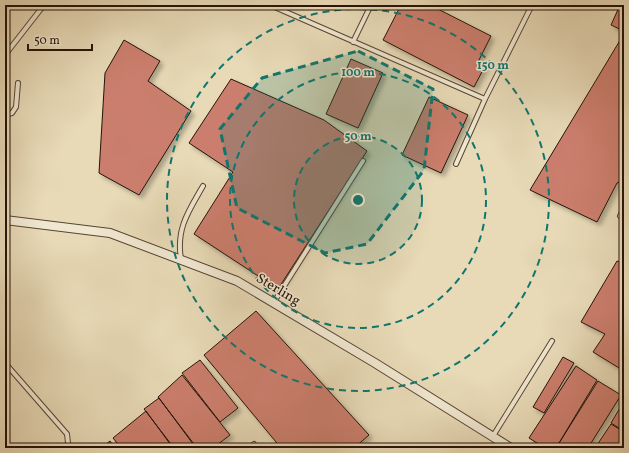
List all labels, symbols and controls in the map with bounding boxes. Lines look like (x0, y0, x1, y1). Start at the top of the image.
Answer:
scale bar (28, 26, 92, 52)
text: 50 m (34, 33, 60, 49)
text: 150 m (477, 58, 509, 74)
text: 100 m (341, 65, 375, 81)
text: 50 m (344, 129, 372, 145)
centre of rings (351, 193, 365, 207)
street label: Sterling (252, 269, 304, 311)

